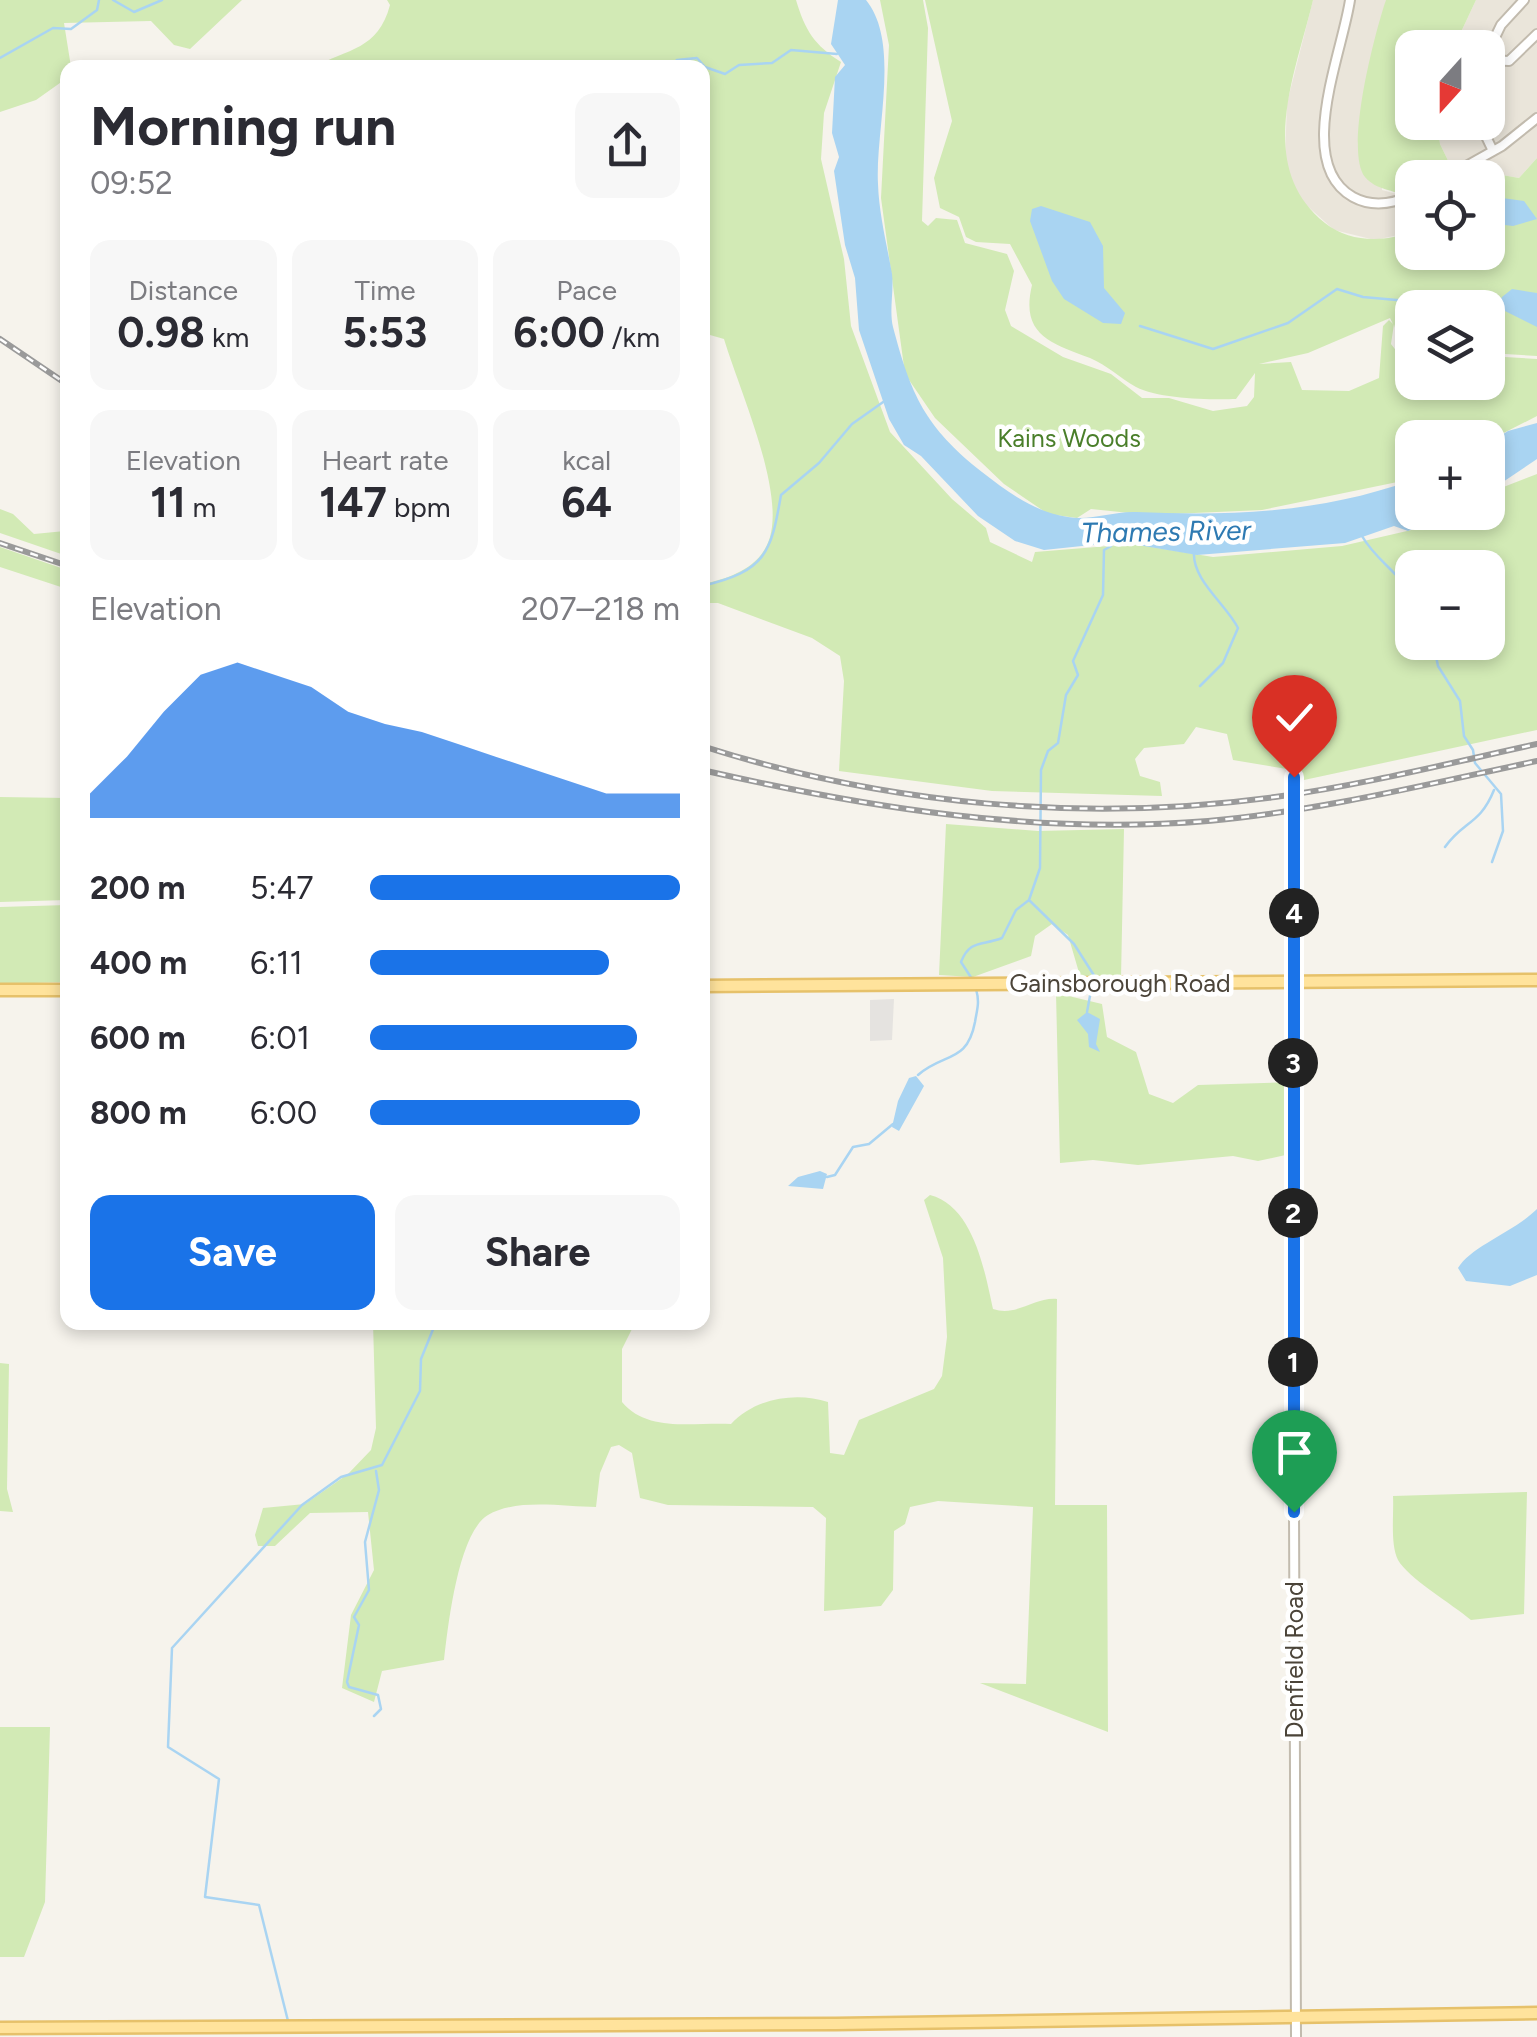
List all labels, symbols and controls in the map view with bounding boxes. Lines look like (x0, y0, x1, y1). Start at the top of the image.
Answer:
north arrow (1395, 30, 1505, 140)
map controls (1395, 30, 1505, 660)
text: Morning run (90, 93, 396, 159)
button: share (575, 93, 680, 198)
button: locate (1395, 160, 1505, 270)
text: 09:52 (90, 164, 173, 202)
text: Distance (128, 273, 238, 307)
text: Time (354, 273, 416, 307)
text: Pace (556, 273, 617, 307)
button: layers (1395, 290, 1505, 400)
text: 0.98 (117, 307, 205, 358)
text: 5:53 (343, 307, 427, 358)
text: 6:00 (513, 307, 605, 358)
text: km (205, 320, 249, 354)
text: /km (605, 320, 660, 354)
button: + (1395, 420, 1505, 530)
park label: Kains Woods (997, 423, 1141, 453)
text: Elevation (126, 443, 241, 477)
text: Heart rate (321, 443, 449, 477)
text: kcal (562, 443, 611, 477)
text: 11 (150, 477, 186, 528)
text: 147 (319, 477, 387, 528)
text: 64 (561, 477, 612, 528)
text: m (186, 490, 216, 524)
text: bpm (387, 490, 451, 524)
water label: Thames River (1081, 512, 1253, 549)
button: − (1395, 550, 1505, 660)
text: Elevation (90, 590, 222, 628)
text: 207–218 m (521, 590, 680, 628)
pin (1252, 675, 1337, 778)
icon: check (1267, 690, 1322, 745)
text: 200 m (90, 869, 186, 907)
text: 5:47 (250, 869, 314, 907)
pin: 4 (1269, 888, 1319, 938)
text: 4 (1285, 896, 1303, 930)
text: 400 m (90, 944, 187, 982)
text: 6:11 (250, 944, 303, 982)
street label: Gainsborough Road (1009, 968, 1231, 998)
text: 600 m (90, 1019, 186, 1057)
text: 6:01 (250, 1019, 310, 1057)
pin: 3 (1268, 1038, 1318, 1088)
text: 3 (1285, 1046, 1301, 1080)
text: 800 m (90, 1094, 187, 1132)
text: 6:00 (250, 1094, 317, 1132)
pin: 2 (1268, 1188, 1318, 1238)
button: Save (90, 1195, 375, 1310)
button: Share (395, 1195, 680, 1310)
text: 2 (1285, 1196, 1301, 1230)
pin: 1 (1268, 1337, 1318, 1387)
text: 1 (1287, 1345, 1299, 1379)
pin (1252, 1410, 1337, 1513)
icon: arrive (1267, 1425, 1322, 1480)
street label: Denfield Road (1279, 1581, 1309, 1739)

